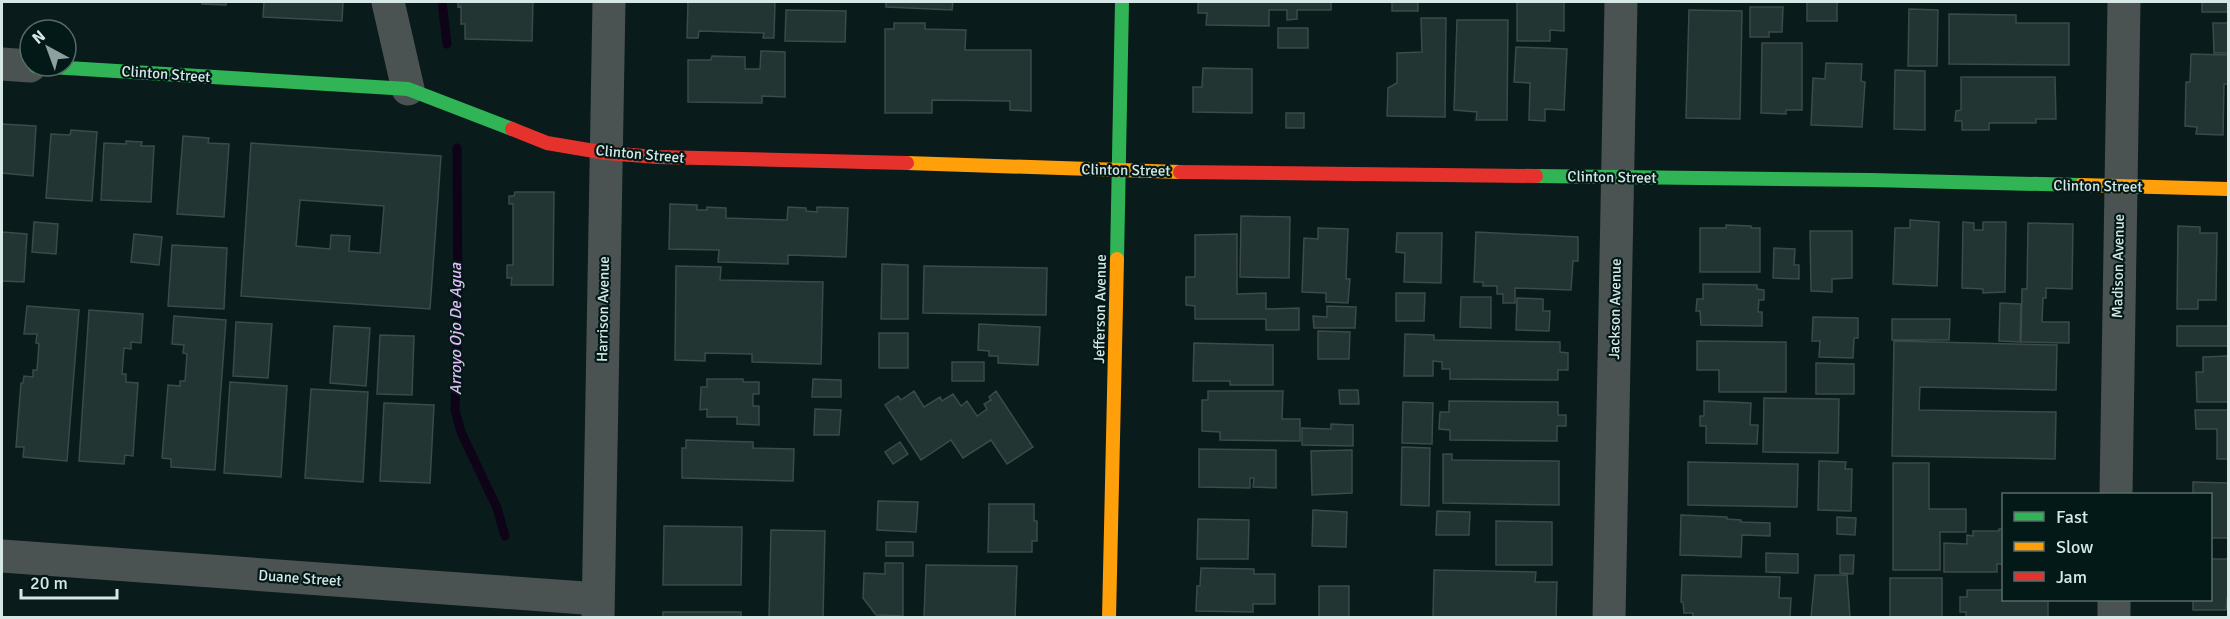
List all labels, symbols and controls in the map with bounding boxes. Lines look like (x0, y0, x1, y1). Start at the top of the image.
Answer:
north arrow (18, 18, 78, 78)
text: N (28, 26, 50, 49)
street label: Clinton Street (121, 62, 211, 86)
street label: Clinton Street (595, 141, 685, 167)
street label: Clinton Street (1081, 160, 1171, 180)
street label: Clinton Street (1567, 167, 1657, 187)
street label: Clinton Street (2053, 176, 2143, 196)
street label: Madison Avenue (2108, 214, 2128, 318)
street label: Jefferson Avenue (1090, 254, 1110, 364)
street label: Harrison Avenue (593, 256, 613, 362)
street label: Jackson Avenue (1605, 258, 1625, 360)
water label: Arroyo Ojo De Agua (446, 262, 466, 395)
legend (2002, 493, 2212, 601)
text: Fast (2056, 506, 2088, 528)
text: Slow (2056, 536, 2093, 558)
scale bar (21, 562, 117, 600)
street label: Duane Street (258, 566, 342, 590)
text: Jam (2056, 566, 2087, 588)
text: 20 m (30, 572, 68, 594)

